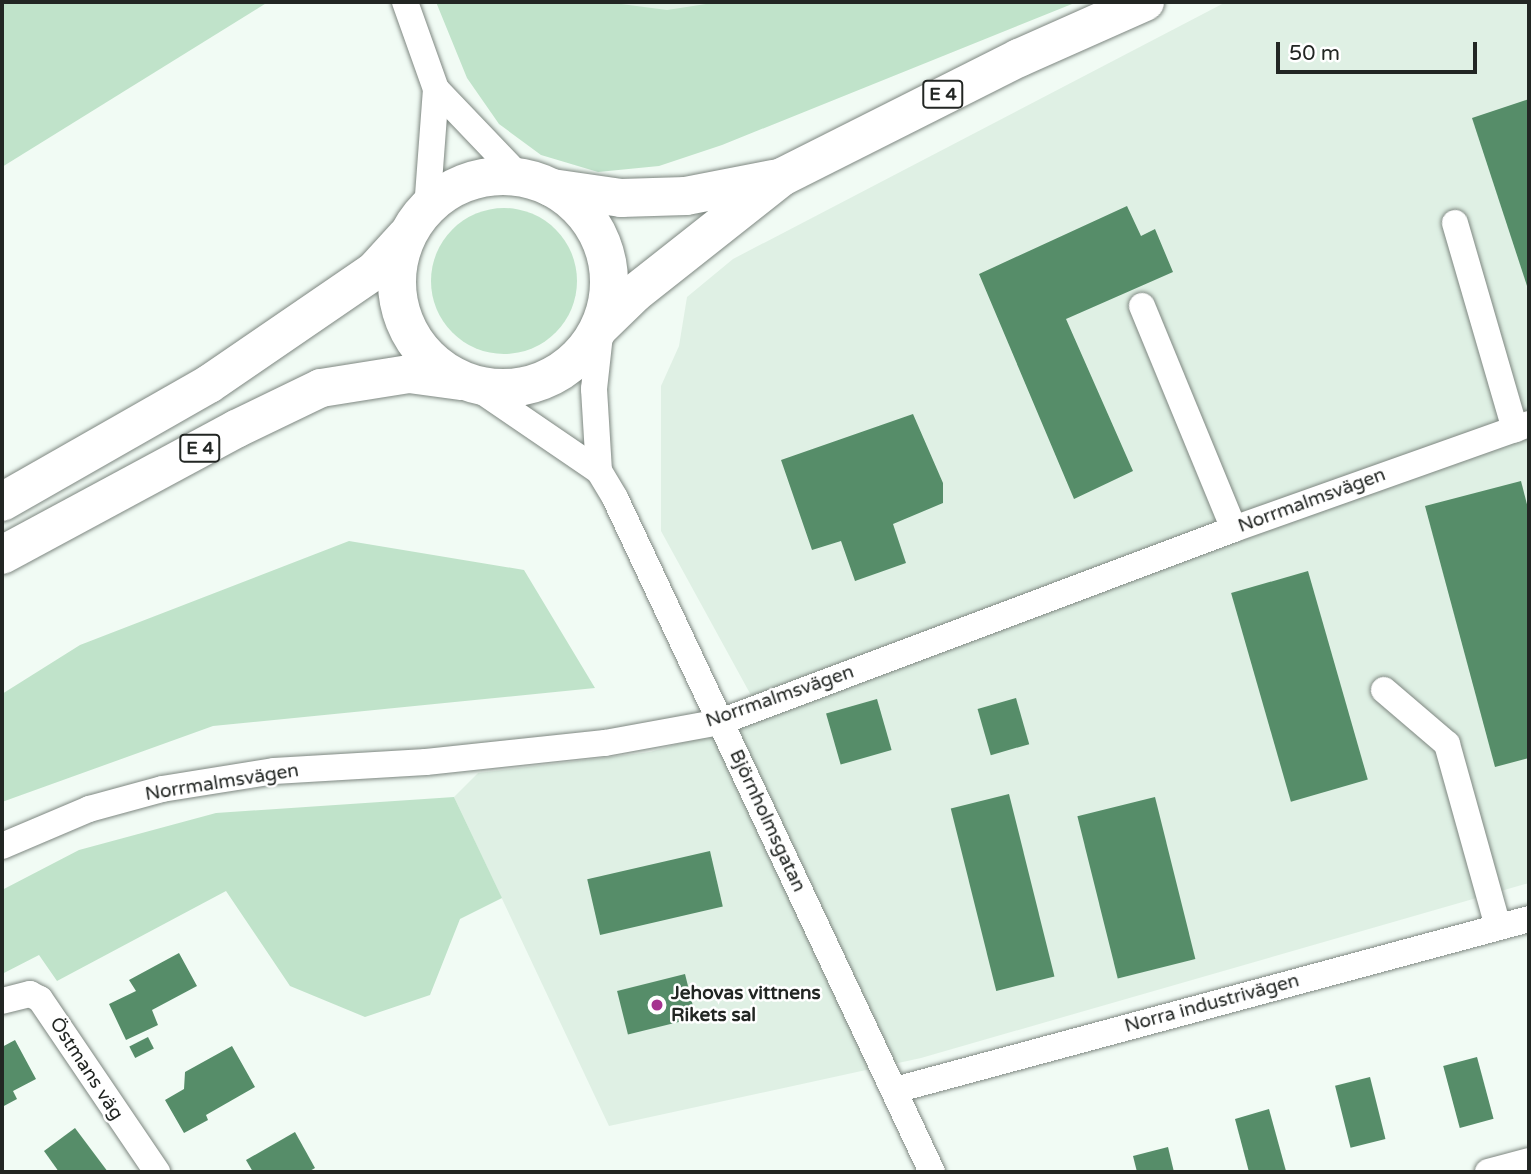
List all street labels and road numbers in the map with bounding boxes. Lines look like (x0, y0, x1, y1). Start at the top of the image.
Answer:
road number: E 4 (922, 80, 964, 108)
road number: E 4 (179, 434, 221, 462)
street label: Norrmalmsvägen (1235, 464, 1389, 538)
street label: Norrmalmsvägen (703, 661, 857, 733)
street label: Björnholmsgatan (724, 746, 810, 896)
street label: Norrmalmsvägen (143, 760, 301, 806)
street label: Norra industrivägen (1122, 970, 1302, 1038)
street label: Östmans väg (44, 1013, 128, 1125)

